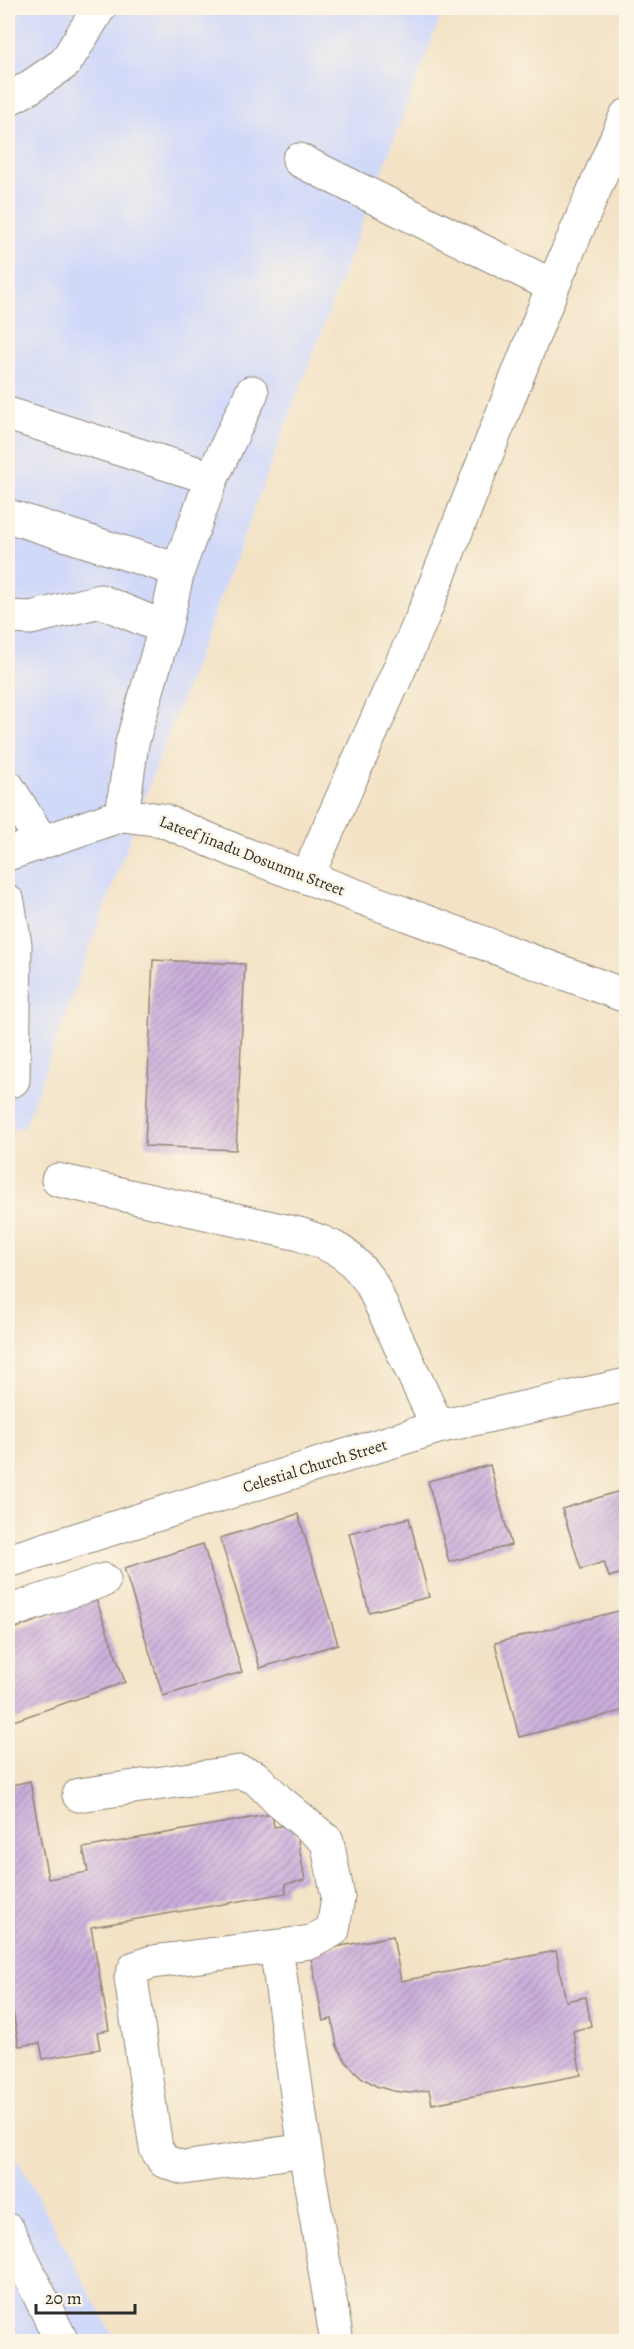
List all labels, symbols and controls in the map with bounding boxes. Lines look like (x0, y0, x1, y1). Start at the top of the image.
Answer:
street label: Lateef Jinadu Dosunmu Street (156, 810, 348, 902)
street label: Celestial Church Street (240, 1434, 390, 1498)
scale bar (36, 2277, 135, 2315)
text: 20 m (45, 2286, 82, 2310)

